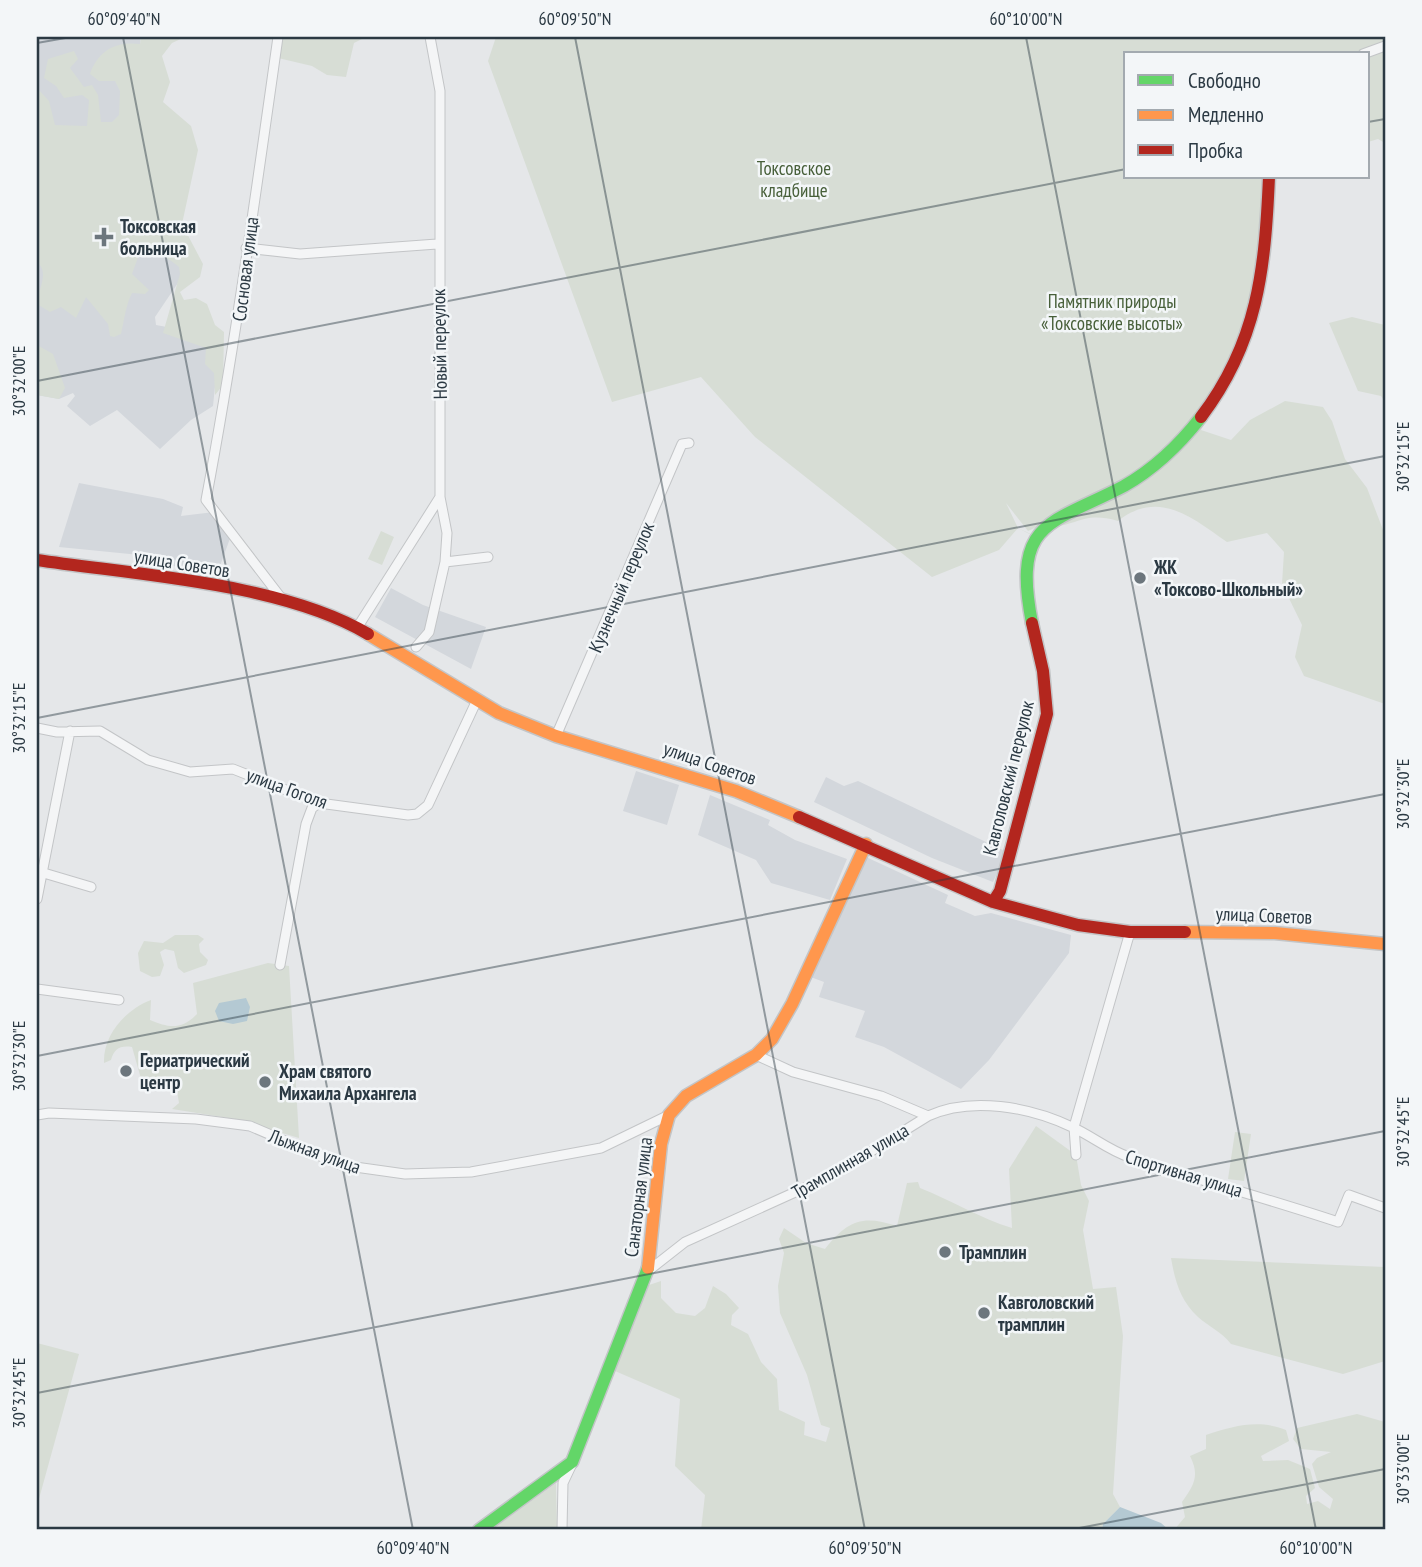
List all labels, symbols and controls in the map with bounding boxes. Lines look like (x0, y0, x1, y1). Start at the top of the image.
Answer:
text: 60°09'40"N (88, 7, 160, 30)
text: 60°09'50"N (539, 7, 611, 30)
text: 60°10'00"N (990, 7, 1062, 30)
legend (1124, 52, 1370, 178)
text: Свободно (1188, 67, 1261, 94)
text: Медленно (1188, 101, 1264, 128)
text: Пробка (1188, 137, 1243, 164)
park label: Токсовское кладбище (757, 156, 831, 202)
place label: Токсовская больница (120, 214, 196, 260)
street label: Сосновая улица (227, 215, 263, 323)
marker: Токсовская больница (94, 227, 114, 247)
street label: Новый переулок (426, 288, 452, 400)
park label: Памятник природы «Токсовские высоты» (1041, 289, 1183, 335)
text: 30°32'00"E (7, 346, 30, 416)
text: 30°32'15"E (1391, 422, 1414, 492)
street label: Кузнечный переулок (583, 517, 660, 656)
street label: улица Советов (132, 544, 232, 582)
place label: ЖК «Токсово-Школьный» (1153, 555, 1303, 601)
marker: ЖК «Токсово-Школьный» (1132, 570, 1148, 586)
text: 30°32'15"E (7, 683, 30, 753)
street label: Кавголовский переулок (977, 697, 1039, 858)
street label: улица Советов (660, 736, 760, 790)
text: 30°32'30"E (1391, 759, 1414, 829)
street label: улица Гоголя (243, 762, 331, 814)
street label: улица Советов (1215, 901, 1313, 929)
text: 30°32'30"E (7, 1021, 30, 1091)
place label: Гериатрический центр (140, 1048, 250, 1094)
place label: Храм святого Михаила Архангела (279, 1059, 417, 1105)
marker: Гериатрический центр (118, 1063, 134, 1079)
marker: Храм святого Михаила Архангела (257, 1074, 273, 1090)
text: 30°32'45"E (1391, 1097, 1414, 1167)
street label: Трамплинная улица (787, 1118, 913, 1204)
street label: Лыжная улица (265, 1123, 364, 1179)
street label: Санаторная улица (619, 1136, 657, 1258)
street label: Спортивная улица (1122, 1144, 1246, 1202)
place label: Трамплин (959, 1240, 1027, 1264)
marker: Трамплин (937, 1244, 953, 1260)
place label: Кавголовский трамплин (998, 1290, 1094, 1336)
marker: Кавголовский трамплин (976, 1305, 992, 1321)
text: 30°32'45"E (7, 1358, 30, 1428)
text: 30°33'00"E (1391, 1434, 1414, 1504)
text: 60°09'40"N (377, 1536, 449, 1559)
text: 60°09'50"N (829, 1536, 901, 1559)
text: 60°10'00"N (1280, 1536, 1352, 1559)

